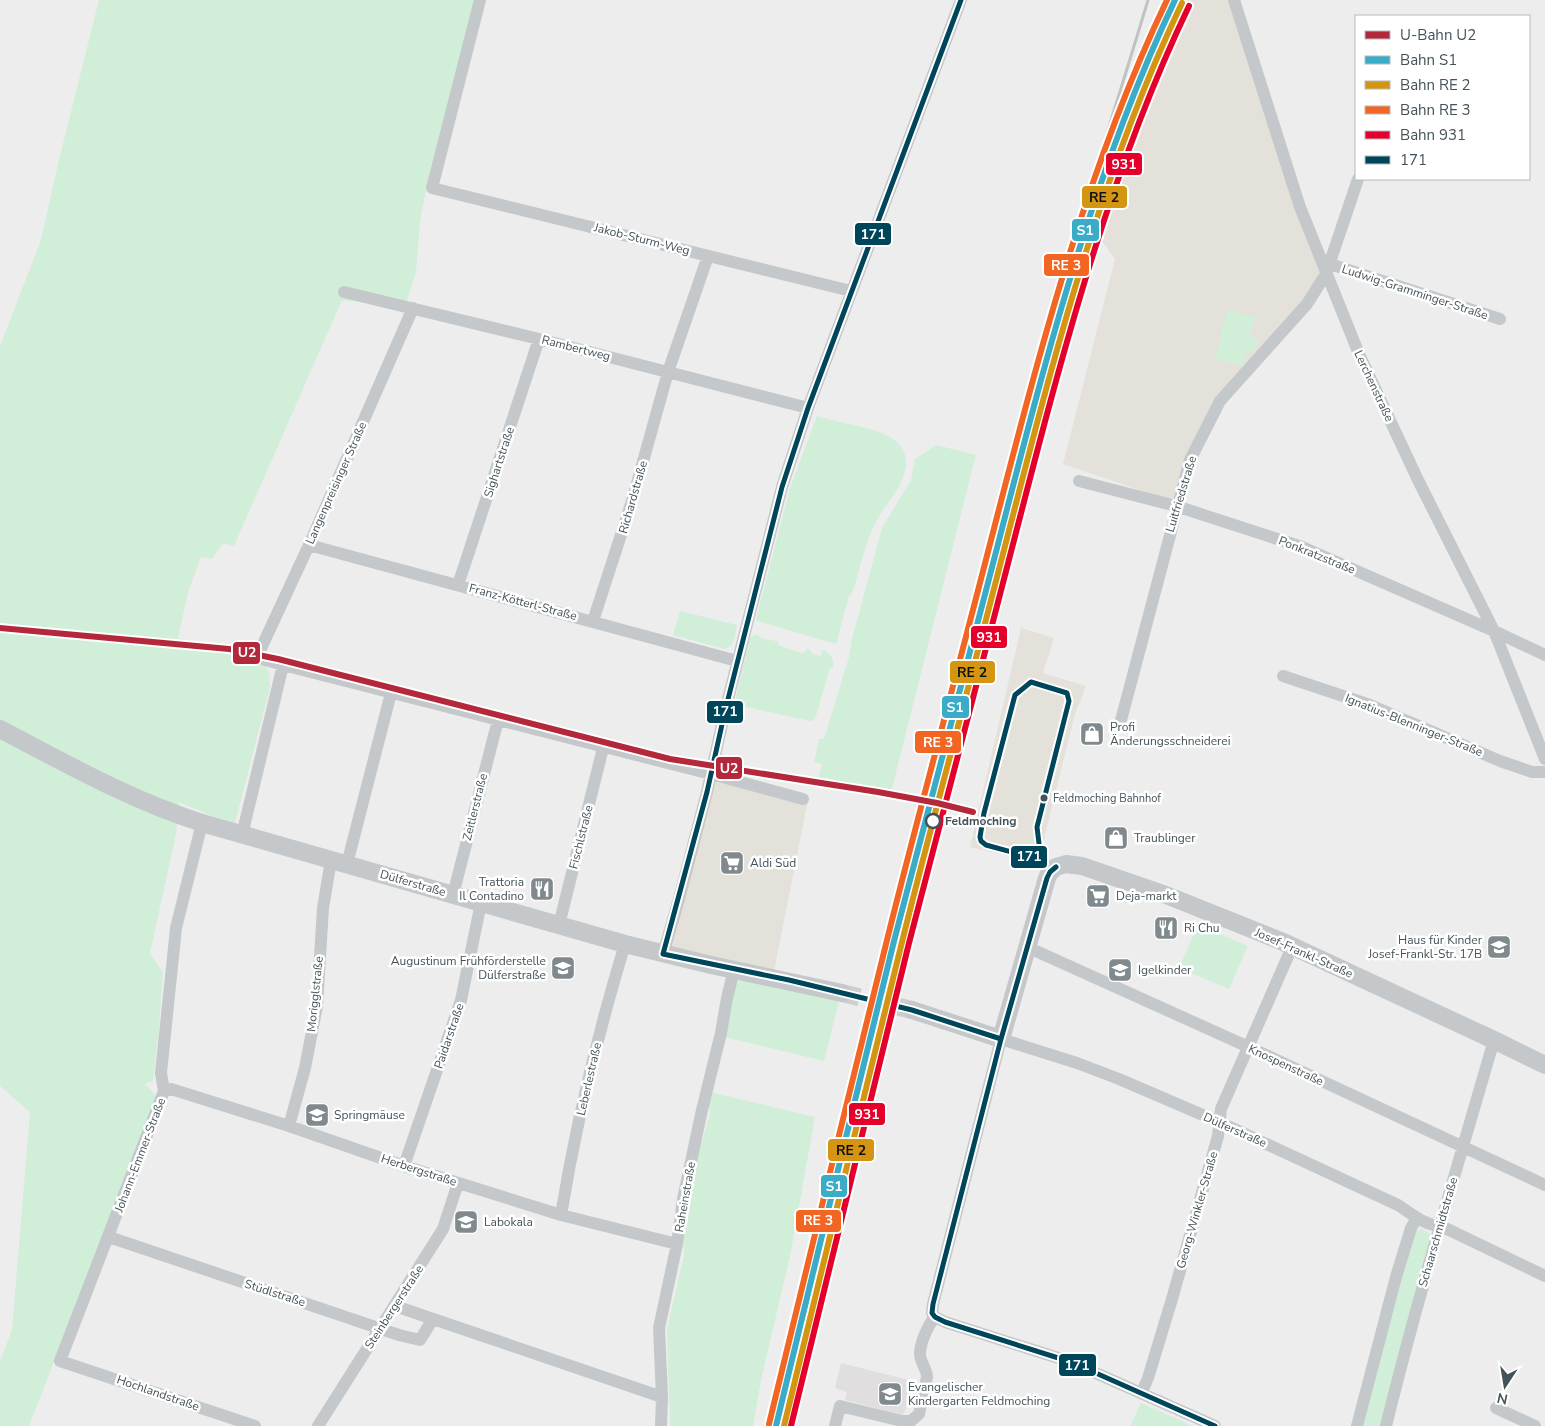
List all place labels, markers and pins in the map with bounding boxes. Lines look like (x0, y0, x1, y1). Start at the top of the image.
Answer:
place label: Profi Änderungsschneiderei (1110, 719, 1231, 749)
shop icon: Profi Änderungsschneiderei (1079, 721, 1105, 747)
place label: Feldmoching Bahnhof (1053, 791, 1161, 806)
marker: Feldmoching Bahnhof (1039, 793, 1049, 803)
marker: Feldmoching (925, 813, 941, 829)
place label: Feldmoching (945, 813, 1016, 829)
shop icon: Traublinger (1103, 825, 1129, 851)
place label: Traublinger (1134, 830, 1196, 846)
supermarket icon: Aldi Süd (719, 850, 745, 876)
place label: Aldi Süd (750, 855, 796, 871)
place label: Trattoria Il Contadino (459, 874, 524, 904)
restaurant icon: Trattoria Il Contadino (529, 876, 555, 902)
supermarket icon: Deja-markt (1085, 883, 1111, 909)
place label: Deja-markt (1116, 888, 1177, 904)
restaurant icon: Ri Chu (1153, 915, 1179, 941)
place label: Ri Chu (1184, 920, 1220, 936)
place label: Haus für Kinder Josef-Frankl-Str. 17B (1367, 932, 1483, 962)
school or university icon: Haus für Kinder Josef-Frankl-Str. 17B (1486, 934, 1512, 960)
place label: Augustinum Frühförderstelle Dülferstraße (391, 953, 546, 983)
school or university icon: Augustinum Frühförderstelle Dülferstraße (550, 955, 576, 981)
school or university icon: Igelkinder (1107, 957, 1133, 983)
place label: Igelkinder (1138, 962, 1192, 978)
school or university icon: Springmäuse (304, 1102, 330, 1128)
place label: Springmäuse (334, 1107, 405, 1123)
school or university icon: Labokala (453, 1209, 479, 1235)
place label: Labokala (484, 1214, 533, 1230)
place label: Evangelischer Kindergarten Feldmoching (908, 1379, 1050, 1409)
school or university icon: Evangelischer Kindergarten Feldmoching (877, 1381, 903, 1407)

